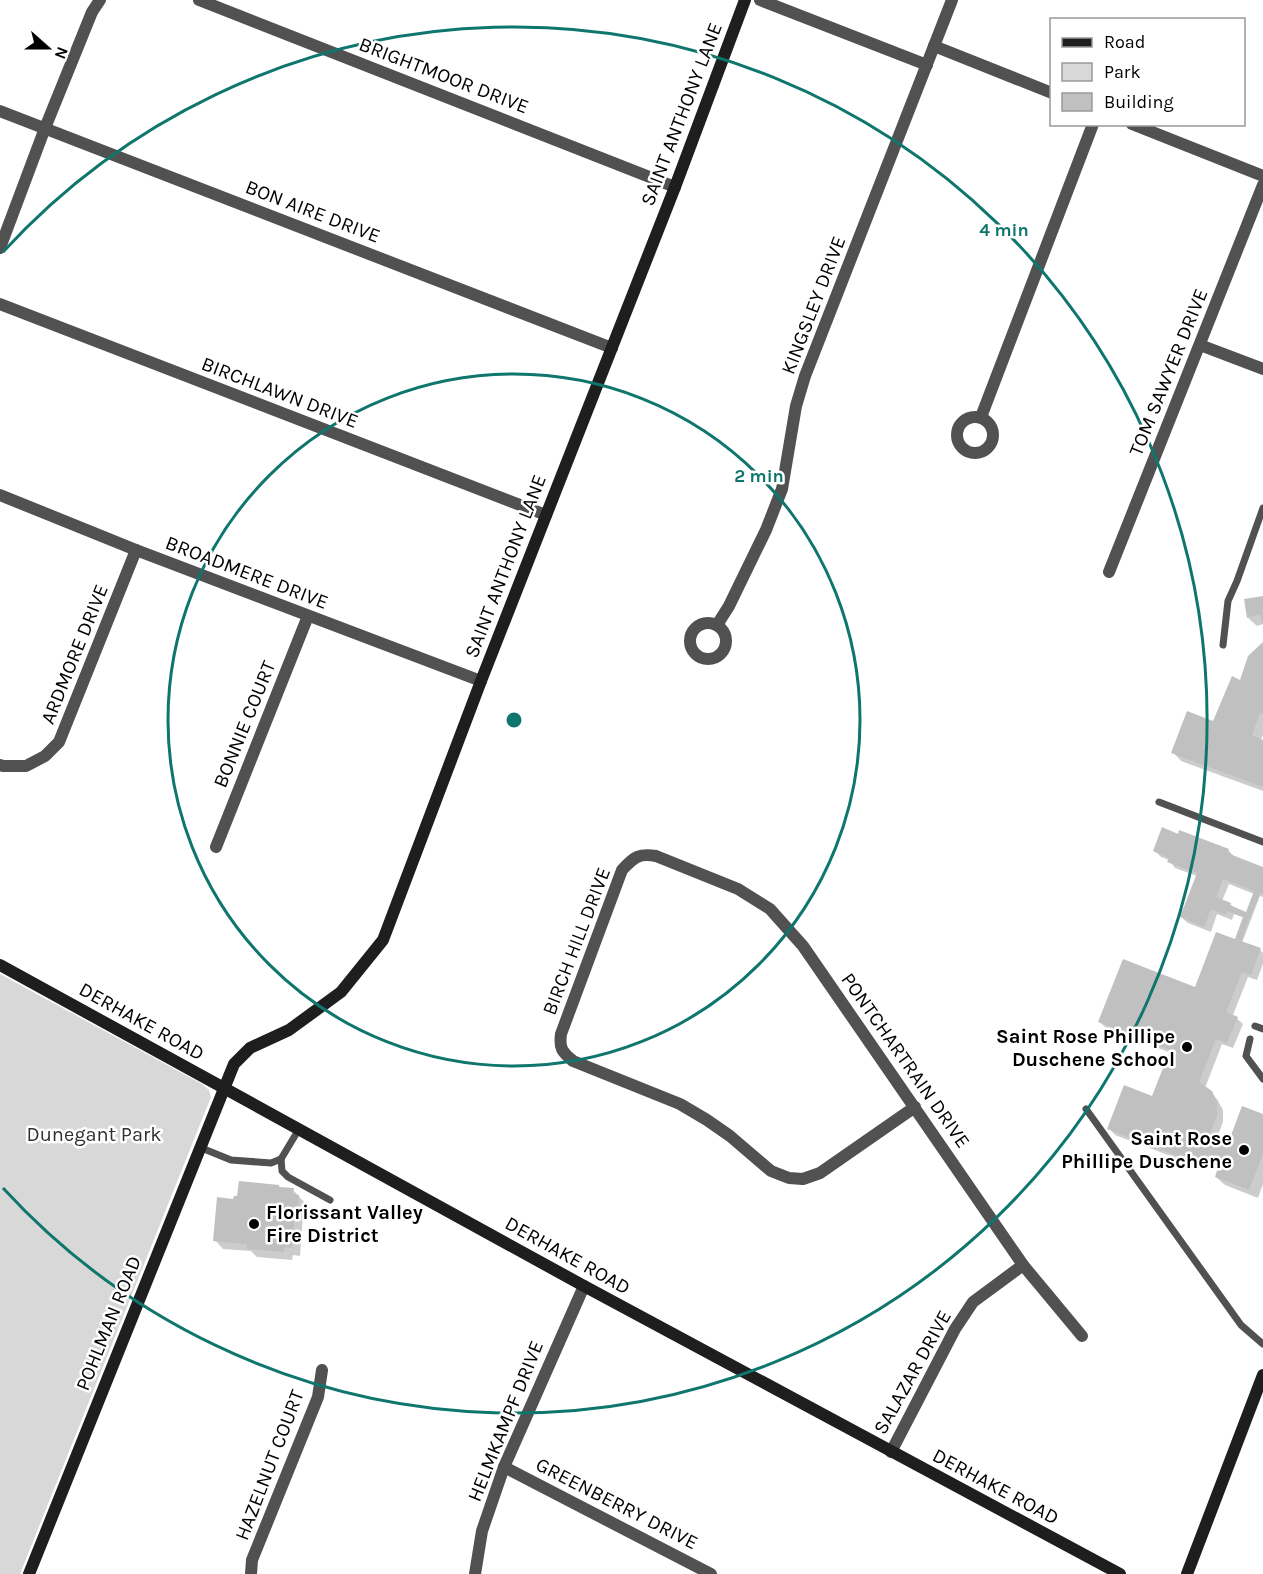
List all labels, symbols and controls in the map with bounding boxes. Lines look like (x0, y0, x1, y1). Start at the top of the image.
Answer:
north arrow (18, 18, 78, 78)
legend (1050, 18, 1245, 126)
street label: SAINT ANTHONY LANE (636, 19, 727, 209)
text: Road (1104, 31, 1145, 53)
street label: BRIGHTMOOR DRIVE (356, 33, 532, 118)
text: N (51, 44, 72, 62)
text: Park (1104, 61, 1141, 83)
text: Building (1104, 91, 1174, 113)
street label: BON AIRE DRIVE (242, 175, 384, 248)
text: 4 min (979, 219, 1029, 241)
street label: KINGSLEY DRIVE (777, 233, 850, 378)
street label: TOM SAWYER DRIVE (1124, 285, 1213, 459)
street label: BIRCHLAWN DRIVE (198, 352, 361, 433)
text: 2 min (734, 465, 784, 487)
street label: SAINT ANTHONY LANE (460, 471, 551, 661)
street label: BROADMERE DRIVE (162, 531, 331, 614)
street label: ARDMORE DRIVE (36, 581, 113, 727)
street label: BONNIE COURT (209, 657, 280, 791)
centre of rings (504, 710, 524, 730)
street label: BIRCH HILL DRIVE (538, 864, 615, 1018)
street label: PONTCHARTRAIN DRIVE (836, 968, 975, 1152)
street label: DERHAKE ROAD (75, 978, 208, 1065)
place label: Saint Rose Phillipe Duschene School (996, 1025, 1175, 1071)
marker: Saint Rose Phillipe Duschene School (1180, 1040, 1194, 1054)
park label: Dunegant Park (27, 1123, 161, 1146)
place label: Saint Rose Phillipe Duschene (1061, 1127, 1232, 1173)
marker: Saint Rose Phillipe Duschene (1237, 1143, 1251, 1157)
place label: Florissant Valley Fire District (266, 1201, 423, 1247)
street label: DERHAKE ROAD (501, 1212, 634, 1299)
marker: Florissant Valley Fire District (247, 1217, 261, 1231)
street label: POHLMAN ROAD (71, 1252, 146, 1394)
street label: SALAZAR DRIVE (869, 1306, 956, 1438)
street label: HELMKAMPF DRIVE (463, 1337, 548, 1505)
street label: HAZELNUT COURT (230, 1387, 309, 1544)
street label: DERHAKE ROAD (929, 1444, 1063, 1529)
street label: GREENBERRY DRIVE (532, 1453, 702, 1554)

